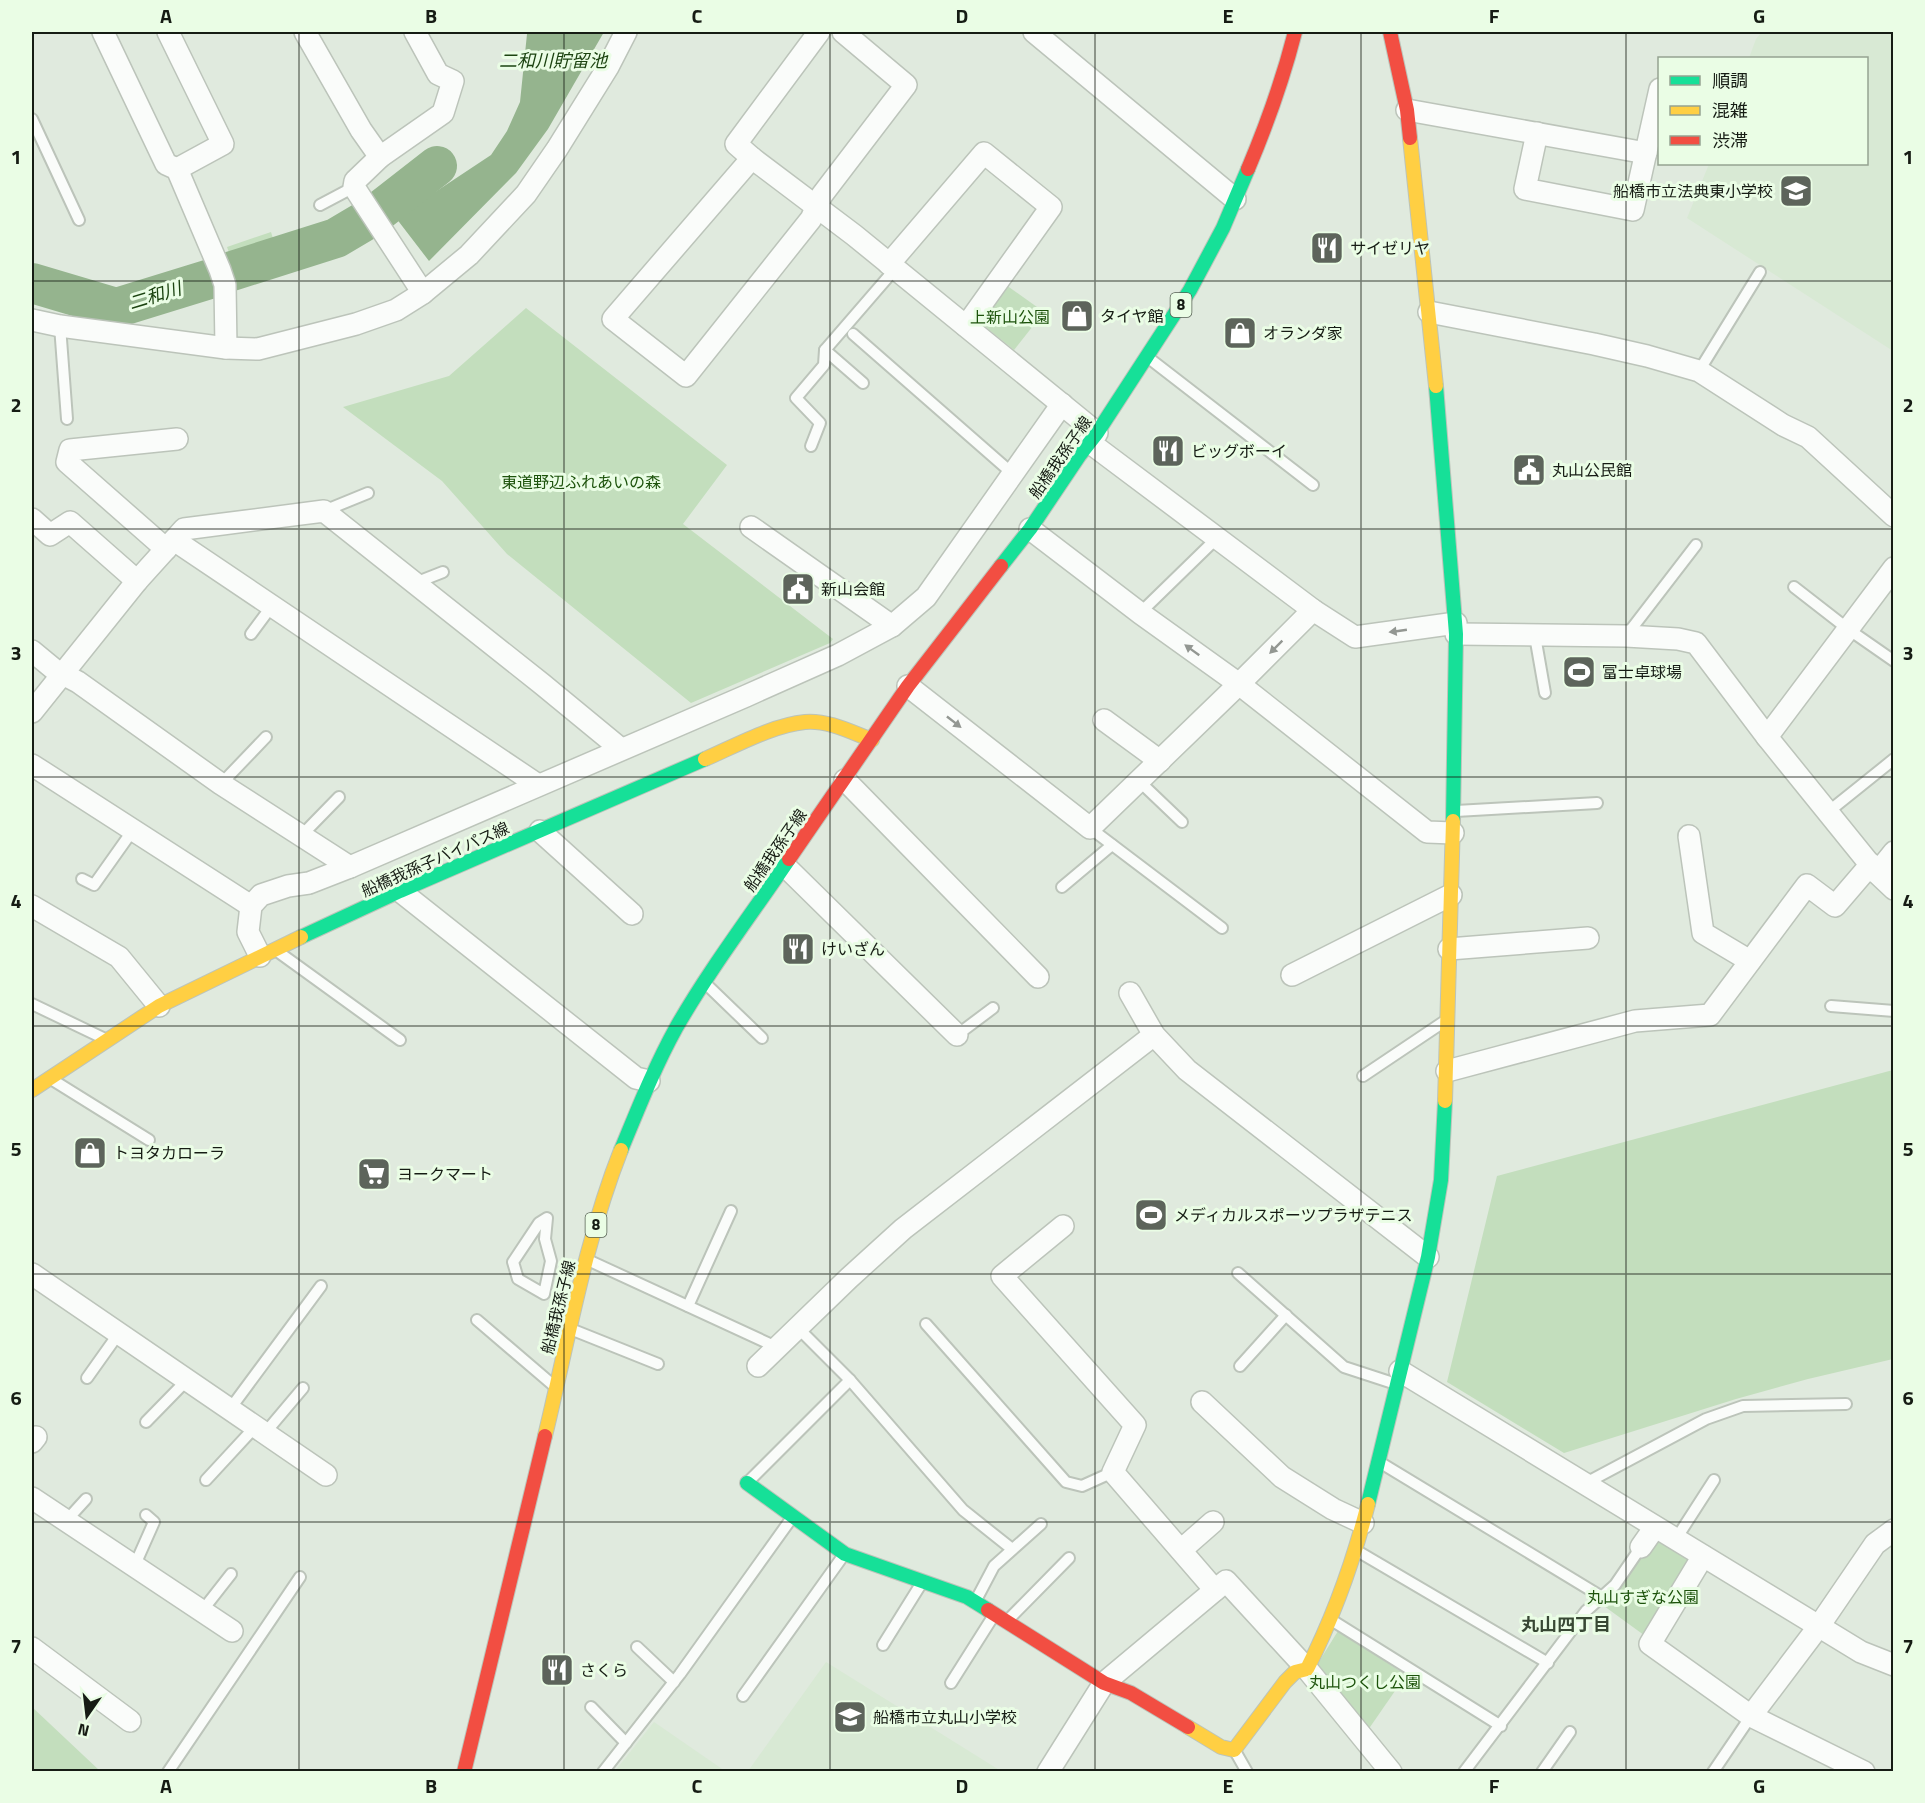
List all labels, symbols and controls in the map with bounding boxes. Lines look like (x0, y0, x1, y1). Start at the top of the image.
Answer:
text: A (160, 0, 172, 31)
text: B (425, 0, 437, 31)
text: C (692, 0, 703, 31)
text: D (956, 0, 968, 31)
text: E (1222, 0, 1234, 31)
text: F (1489, 0, 1500, 31)
text: G (1753, 0, 1765, 31)
water label: 二和川貯留池 (499, 47, 609, 74)
legend (1658, 57, 1868, 165)
text: 順調 (1712, 67, 1748, 94)
text: 混雑 (1712, 97, 1748, 124)
text: 渋滞 (1712, 127, 1748, 154)
text: 1 (10, 141, 22, 172)
text: 1 (1902, 141, 1914, 172)
school or university icon: 船橋市立法典東小学校 (1778, 173, 1814, 209)
place label: 船橋市立法典東小学校 (1613, 179, 1773, 203)
restaurant icon: サイゼリヤ (1309, 230, 1345, 266)
place label: サイゼリヤ (1350, 236, 1430, 260)
water label: 二和川 (125, 274, 187, 316)
road number: 8 (1170, 293, 1192, 317)
shop icon: タイヤ館 (1059, 298, 1095, 334)
place label: タイヤ館 (1100, 304, 1164, 328)
park label: 上新山公園 (970, 305, 1050, 329)
shop icon: オランダ家 (1222, 315, 1258, 351)
place label: オランダ家 (1263, 321, 1343, 345)
text: 2 (10, 389, 22, 420)
text: 2 (1902, 389, 1914, 420)
street label: 船橋我孫子線 (1023, 411, 1097, 503)
restaurant icon: ビッグボーイ (1150, 433, 1186, 469)
place label: ビッグボーイ (1191, 439, 1287, 463)
public building icon: 丸山公民館 (1511, 452, 1547, 488)
place label: 丸山公民館 (1552, 458, 1632, 482)
park label: 東道野辺ふれあいの森 (501, 470, 661, 494)
public building icon: 新山会館 (780, 571, 816, 607)
place label: 新山会館 (821, 577, 885, 601)
one-way arrow (1388, 627, 1407, 636)
text: 3 (10, 637, 22, 668)
text: 3 (1902, 637, 1914, 668)
one-way arrow (1269, 640, 1283, 655)
one-way arrow (1184, 644, 1200, 656)
sports icon: 富士卓球場 (1561, 654, 1597, 690)
place label: 富士卓球場 (1602, 660, 1682, 684)
one-way arrow (946, 716, 961, 728)
street label: 船橋我孫子線 (738, 804, 812, 896)
street label: 船橋我孫子バイパス線 (357, 816, 513, 902)
text: 4 (10, 885, 22, 916)
text: 4 (1902, 885, 1914, 916)
restaurant icon: けいざん (780, 931, 816, 967)
place label: けいざん (821, 937, 885, 961)
text: 5 (10, 1133, 22, 1164)
text: 5 (1902, 1133, 1914, 1164)
shop icon: トヨタカローラ (72, 1135, 108, 1171)
place label: トヨタカローラ (113, 1141, 225, 1165)
supermarket icon: ヨークマート (356, 1156, 392, 1192)
place label: ヨークマート (397, 1162, 493, 1186)
sports icon: メディカルスポーツプラザテニス (1133, 1197, 1169, 1233)
place label: メディカルスポーツプラザテニス (1174, 1203, 1413, 1227)
road number: 8 (586, 1213, 606, 1237)
street label: 船橋我孫子線 (535, 1258, 581, 1356)
text: 6 (10, 1382, 22, 1413)
text: 6 (1902, 1382, 1914, 1413)
park label: 丸山すぎな公園 (1587, 1585, 1699, 1609)
district label: 丸山四丁目 (1521, 1611, 1611, 1638)
text: 7 (10, 1630, 22, 1661)
text: 7 (1902, 1630, 1914, 1661)
restaurant icon: さくら (539, 1652, 575, 1688)
place label: さくら (580, 1658, 628, 1682)
park label: 丸山つくし公園 (1309, 1670, 1421, 1694)
north arrow (57, 1686, 117, 1746)
school or university icon: 船橋市立丸山小学校 (832, 1699, 868, 1735)
place label: 船橋市立丸山小学校 (873, 1705, 1017, 1729)
text: N (75, 1718, 92, 1744)
text: A (160, 1770, 172, 1801)
text: B (425, 1770, 437, 1801)
text: C (692, 1770, 703, 1801)
text: D (956, 1770, 968, 1801)
text: E (1222, 1770, 1234, 1801)
text: F (1489, 1770, 1500, 1801)
text: G (1753, 1770, 1765, 1801)

